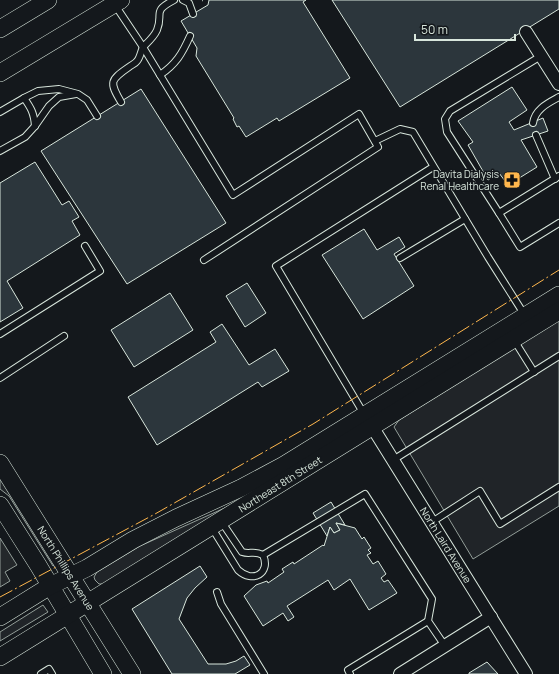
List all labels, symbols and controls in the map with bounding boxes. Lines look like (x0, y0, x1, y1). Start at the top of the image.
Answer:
scale bar (415, 16, 515, 42)
text: 50 m (421, 21, 448, 38)
place label: Davita Dialysis Renal Healthcare (420, 167, 499, 193)
pharmacy icon: Davita Dialysis Renal Healthcare (502, 170, 522, 190)
street label: Northeast 8th Street (236, 453, 324, 515)
street label: North Laird Avenue (417, 504, 475, 586)
street label: North Phillips Avenue (34, 523, 98, 613)

